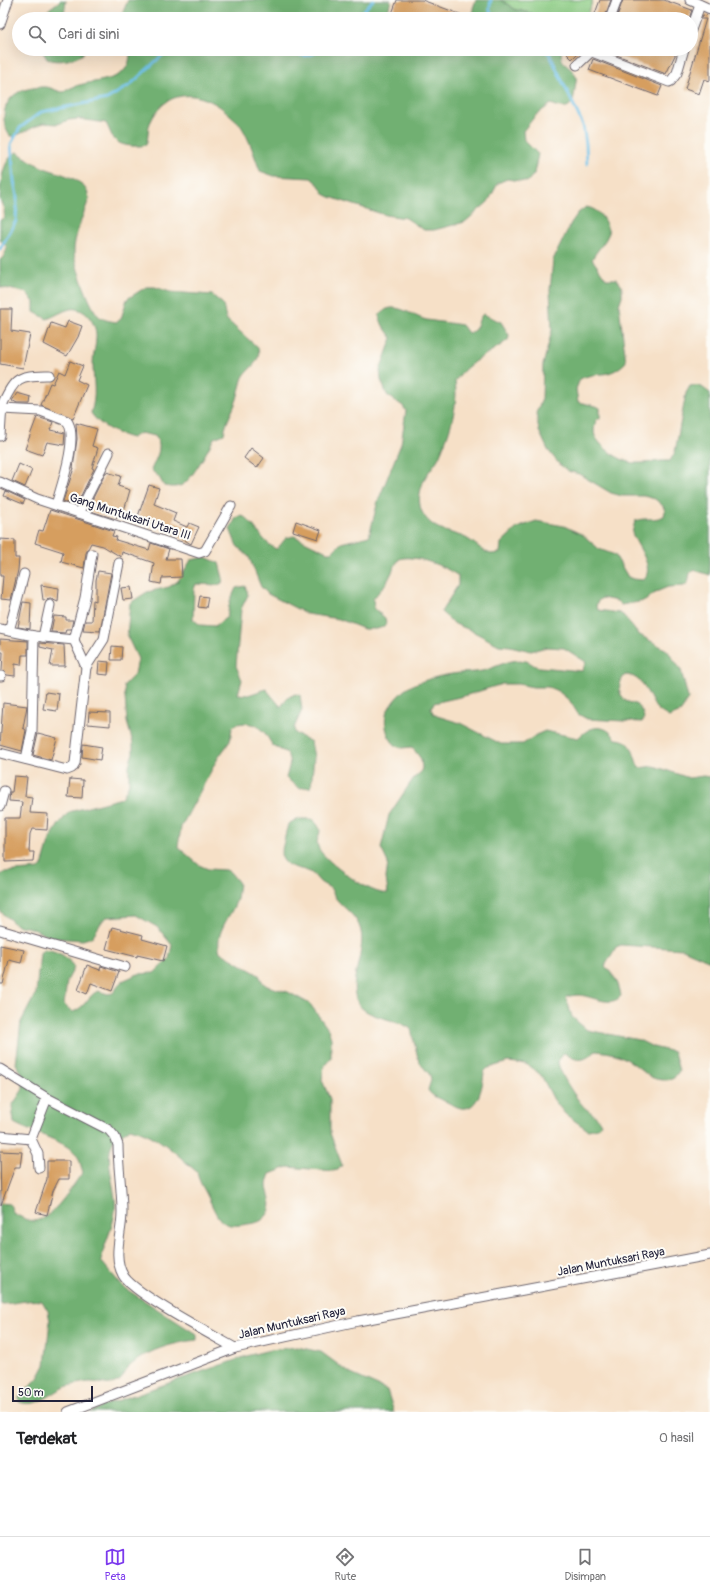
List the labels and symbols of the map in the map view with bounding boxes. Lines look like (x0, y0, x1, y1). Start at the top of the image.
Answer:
street label: Gang Muntuksari Utara III (67, 490, 193, 544)
street label: Jalan Muntuksari Raya (556, 1244, 666, 1280)
street label: Jalan Muntuksari Raya (237, 1303, 347, 1343)
scale bar (12, 1384, 93, 1403)

